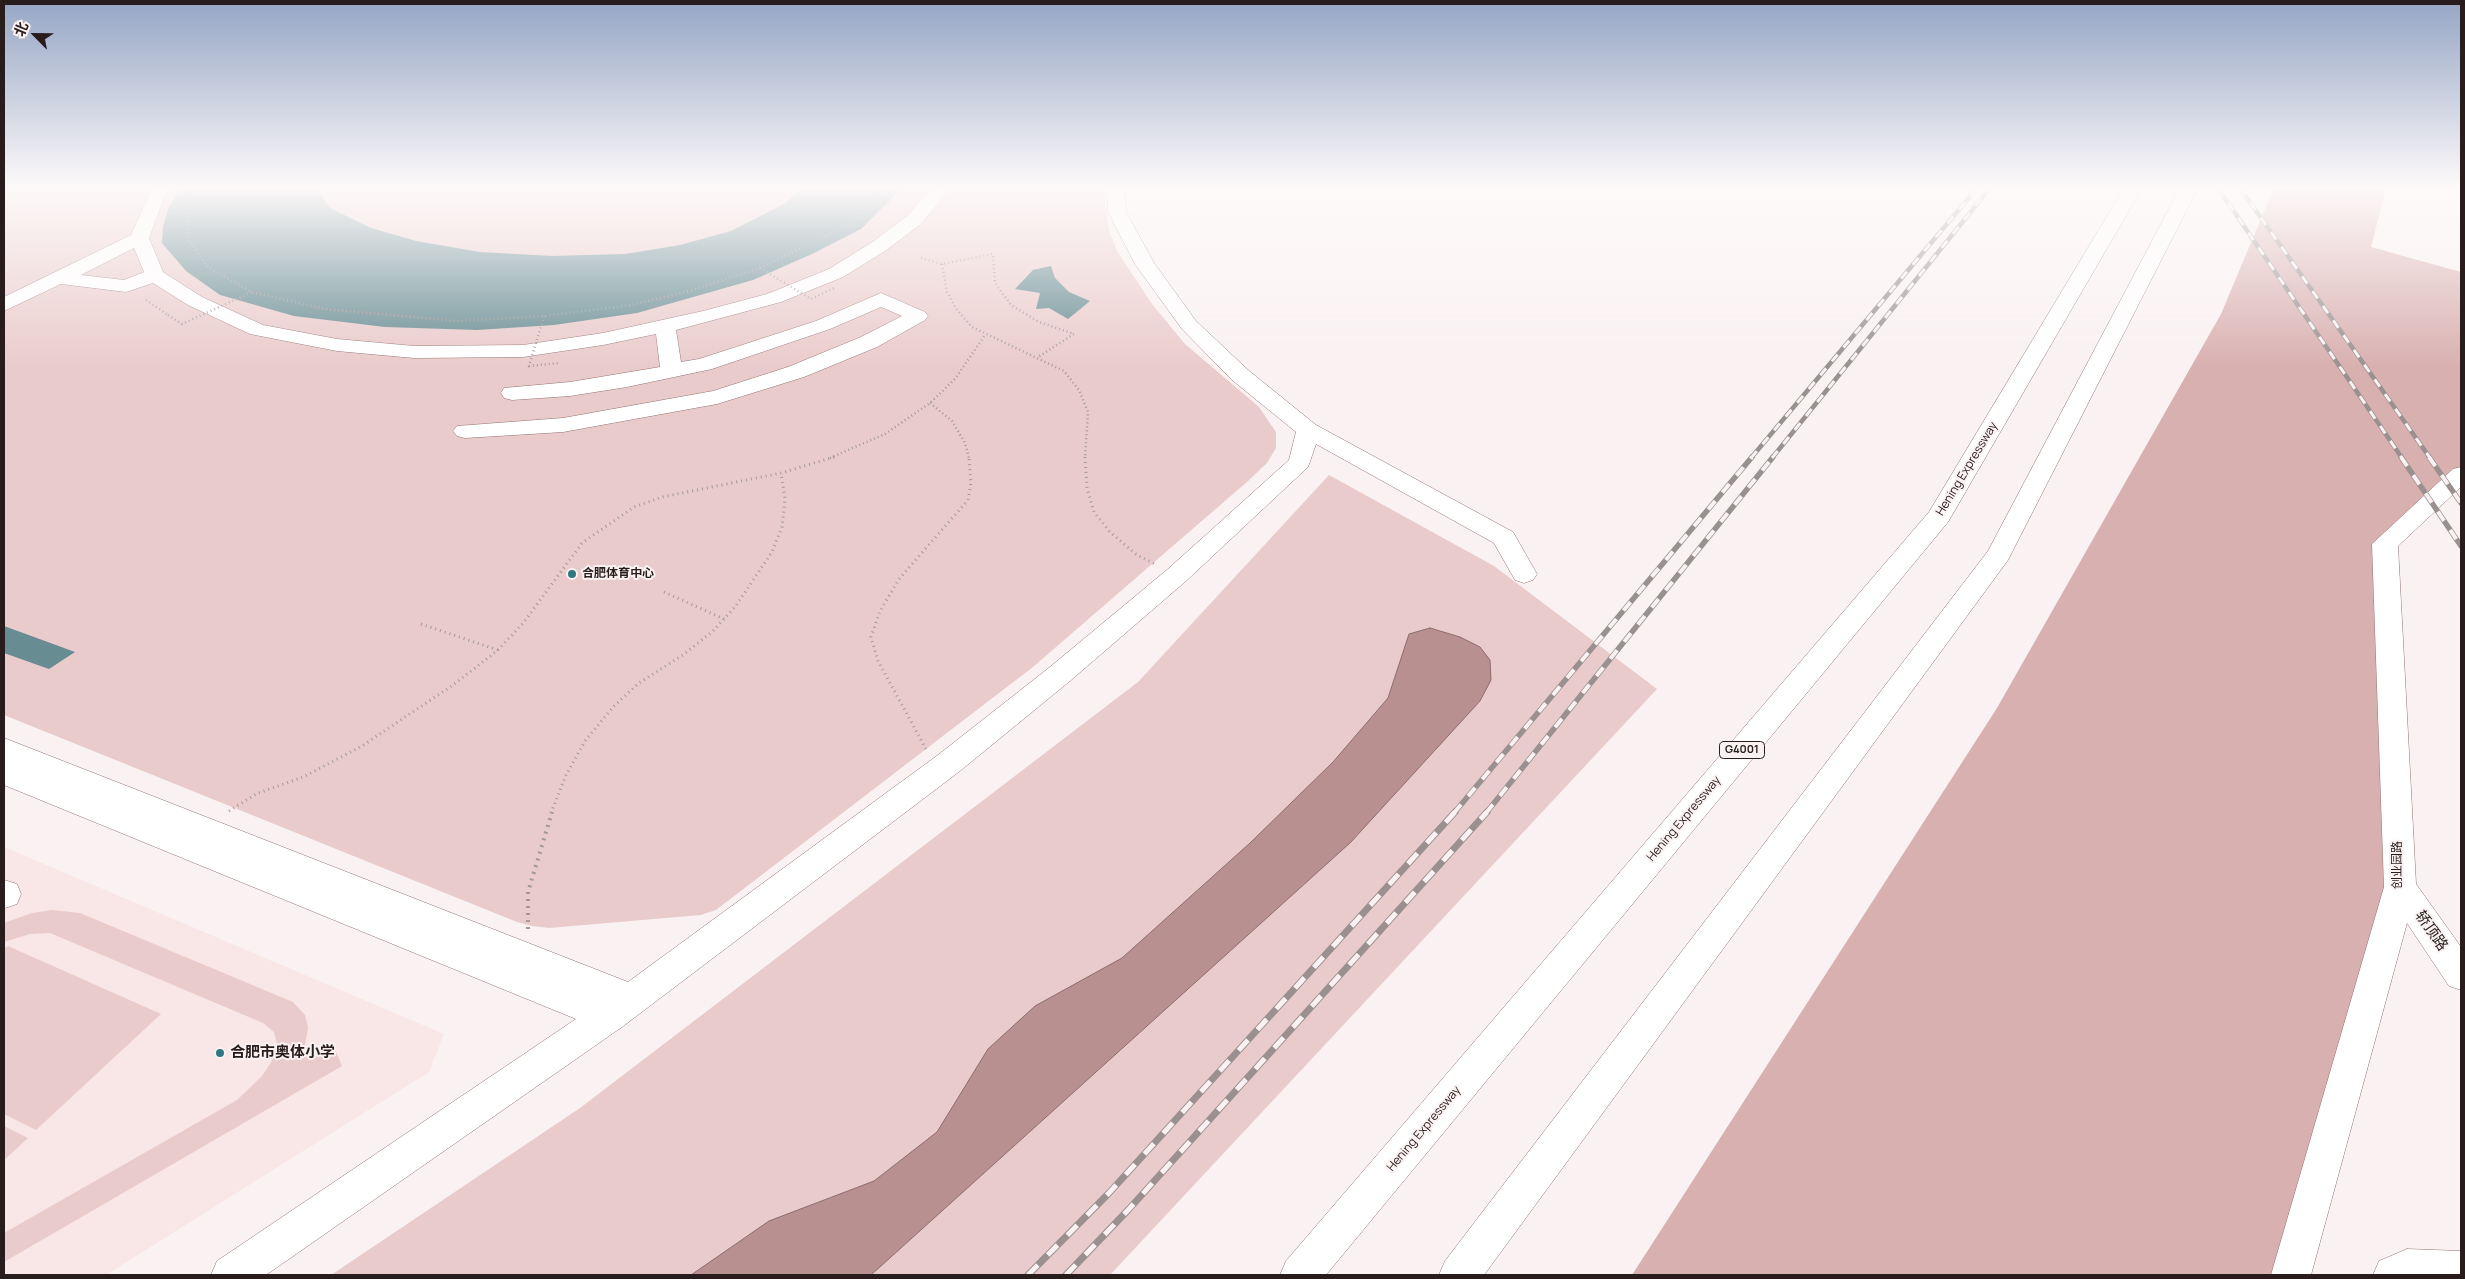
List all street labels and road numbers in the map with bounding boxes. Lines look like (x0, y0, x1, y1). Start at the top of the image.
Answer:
street label: Hening Expressway (1933, 419, 2001, 519)
road number: G4001 (1720, 742, 1764, 758)
street label: Hening Expressway (1644, 773, 1724, 865)
street label: 创业园路 (2391, 841, 2405, 889)
street label: 轿顶路 (2411, 907, 2451, 955)
street label: Hening Expressway (1384, 1083, 1464, 1175)

